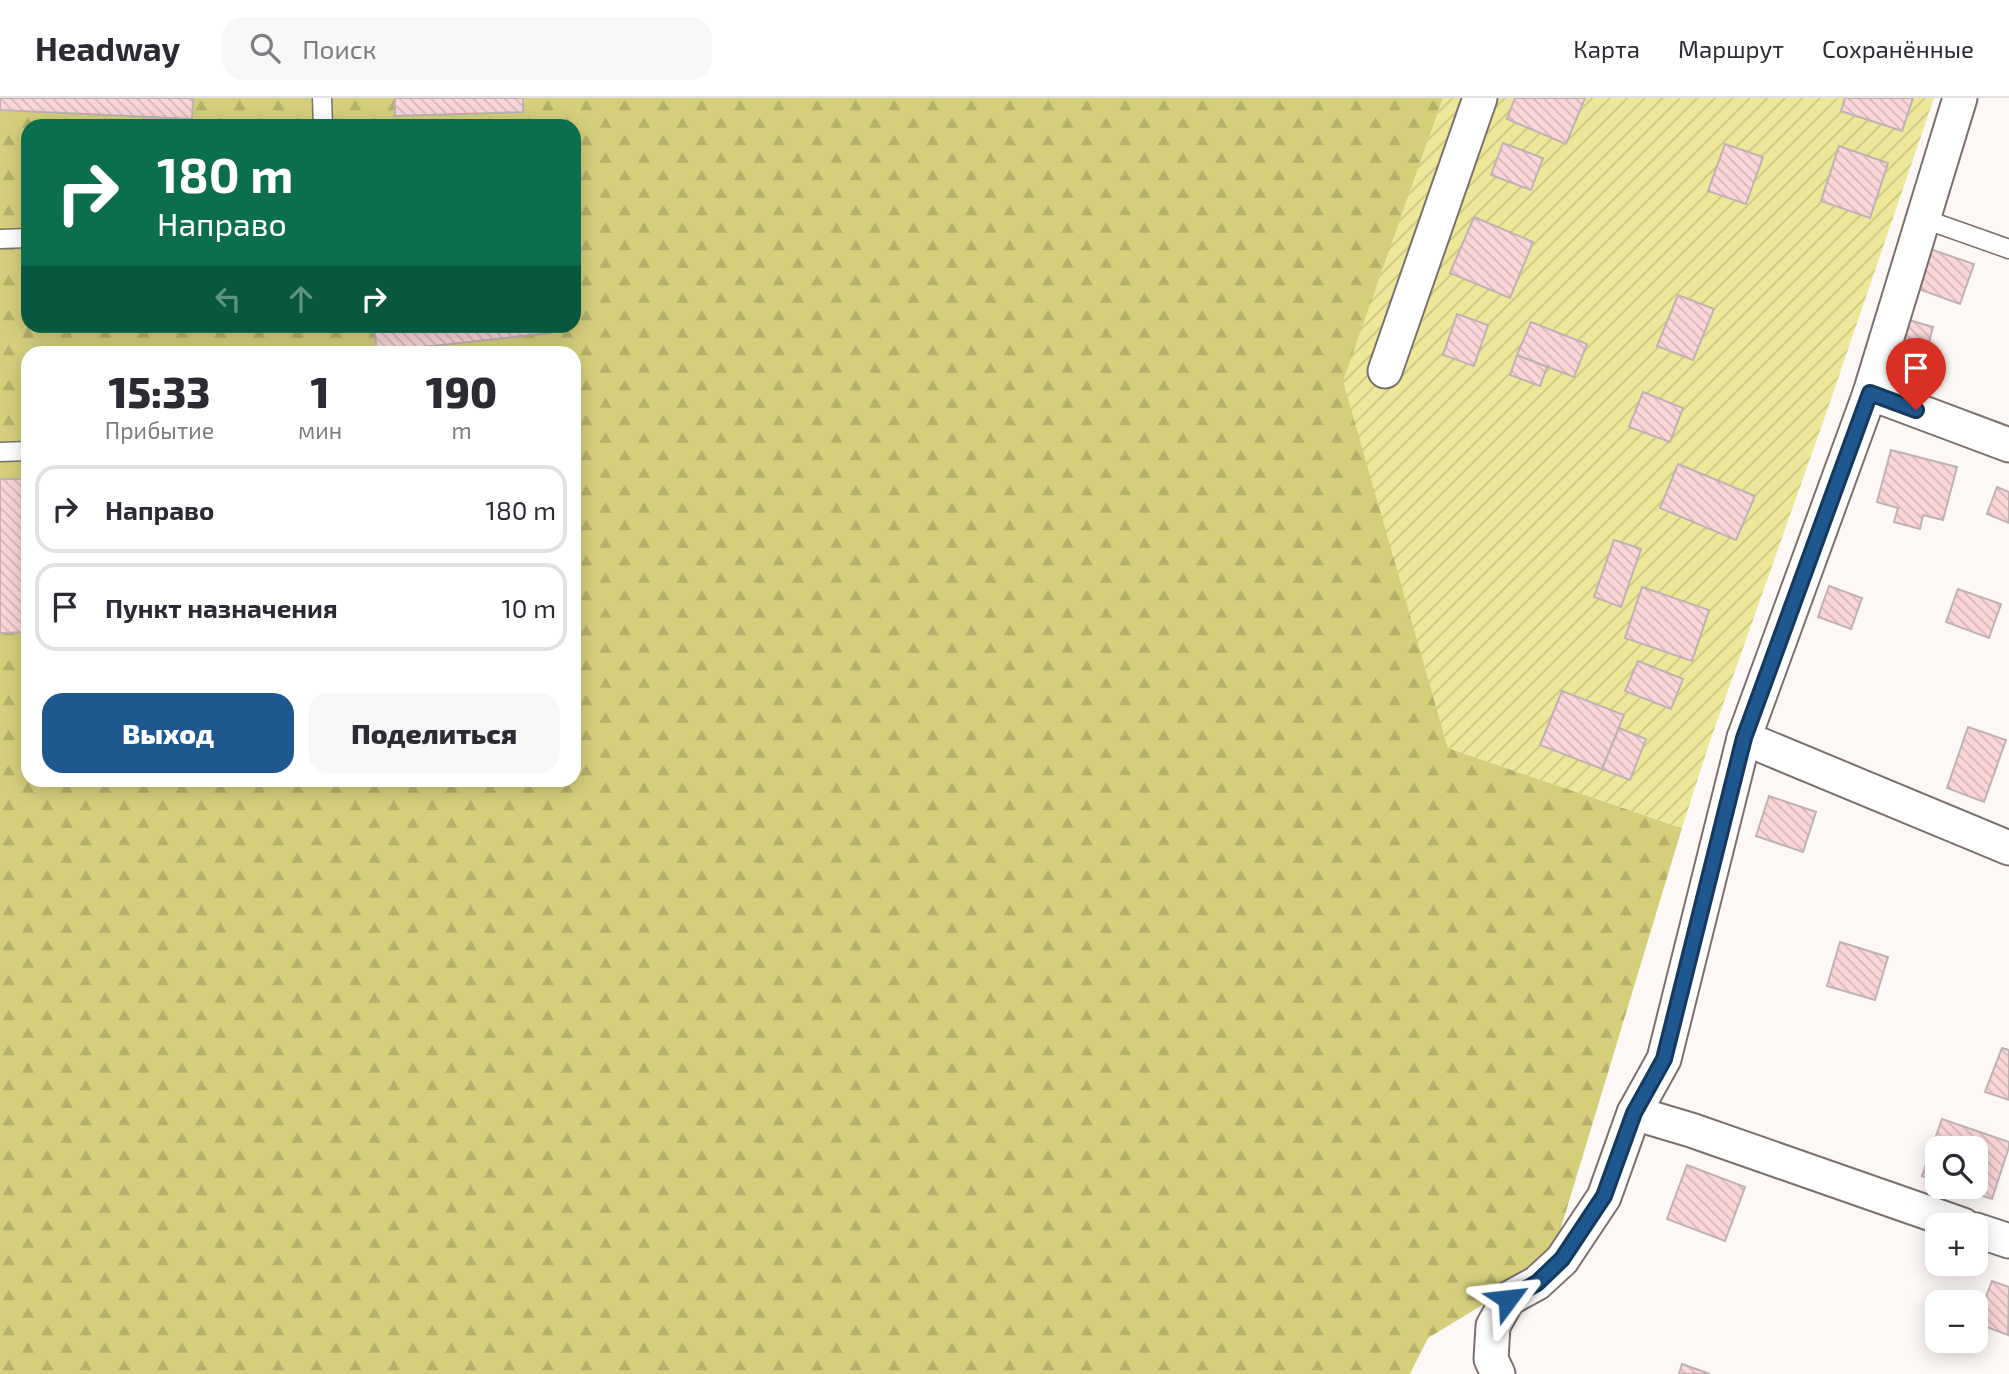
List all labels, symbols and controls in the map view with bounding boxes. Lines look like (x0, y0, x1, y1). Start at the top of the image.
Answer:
search box (222, 17, 712, 80)
text: Headway (35, 28, 180, 68)
icon: search (246, 29, 284, 67)
text: Поиск (302, 33, 376, 64)
text: Карта (1573, 34, 1640, 63)
text: Маршрут (1678, 34, 1784, 63)
text: Сохранённые (1822, 34, 1974, 63)
text: 180 m (157, 144, 293, 203)
icon: right (42, 147, 133, 238)
text: Направо (157, 204, 287, 242)
icon: left (209, 280, 247, 318)
icon: ahead (282, 280, 320, 318)
icon: right (355, 280, 393, 318)
pin (1886, 338, 1946, 410)
icon: arrive (1897, 349, 1935, 387)
text: 15:33 (109, 366, 210, 416)
text: 1 (311, 366, 329, 416)
text: 190 (426, 366, 497, 416)
text: Прибытие (105, 416, 214, 444)
text: мин (298, 416, 342, 444)
text: m (451, 416, 472, 444)
icon: right (46, 490, 84, 528)
text: Направо (105, 494, 214, 525)
text: 180 m (486, 494, 556, 525)
icon: arrive (46, 588, 84, 626)
text: Пункт назначения (105, 592, 338, 623)
text: 10 m (501, 592, 556, 623)
button: Выход (42, 693, 294, 773)
button: Поделиться (308, 693, 560, 773)
map controls (1925, 1136, 1988, 1353)
button: search (1925, 1136, 1988, 1199)
button: + (1925, 1213, 1988, 1276)
position arrow (1471, 1262, 1545, 1336)
button: − (1925, 1290, 1988, 1353)

